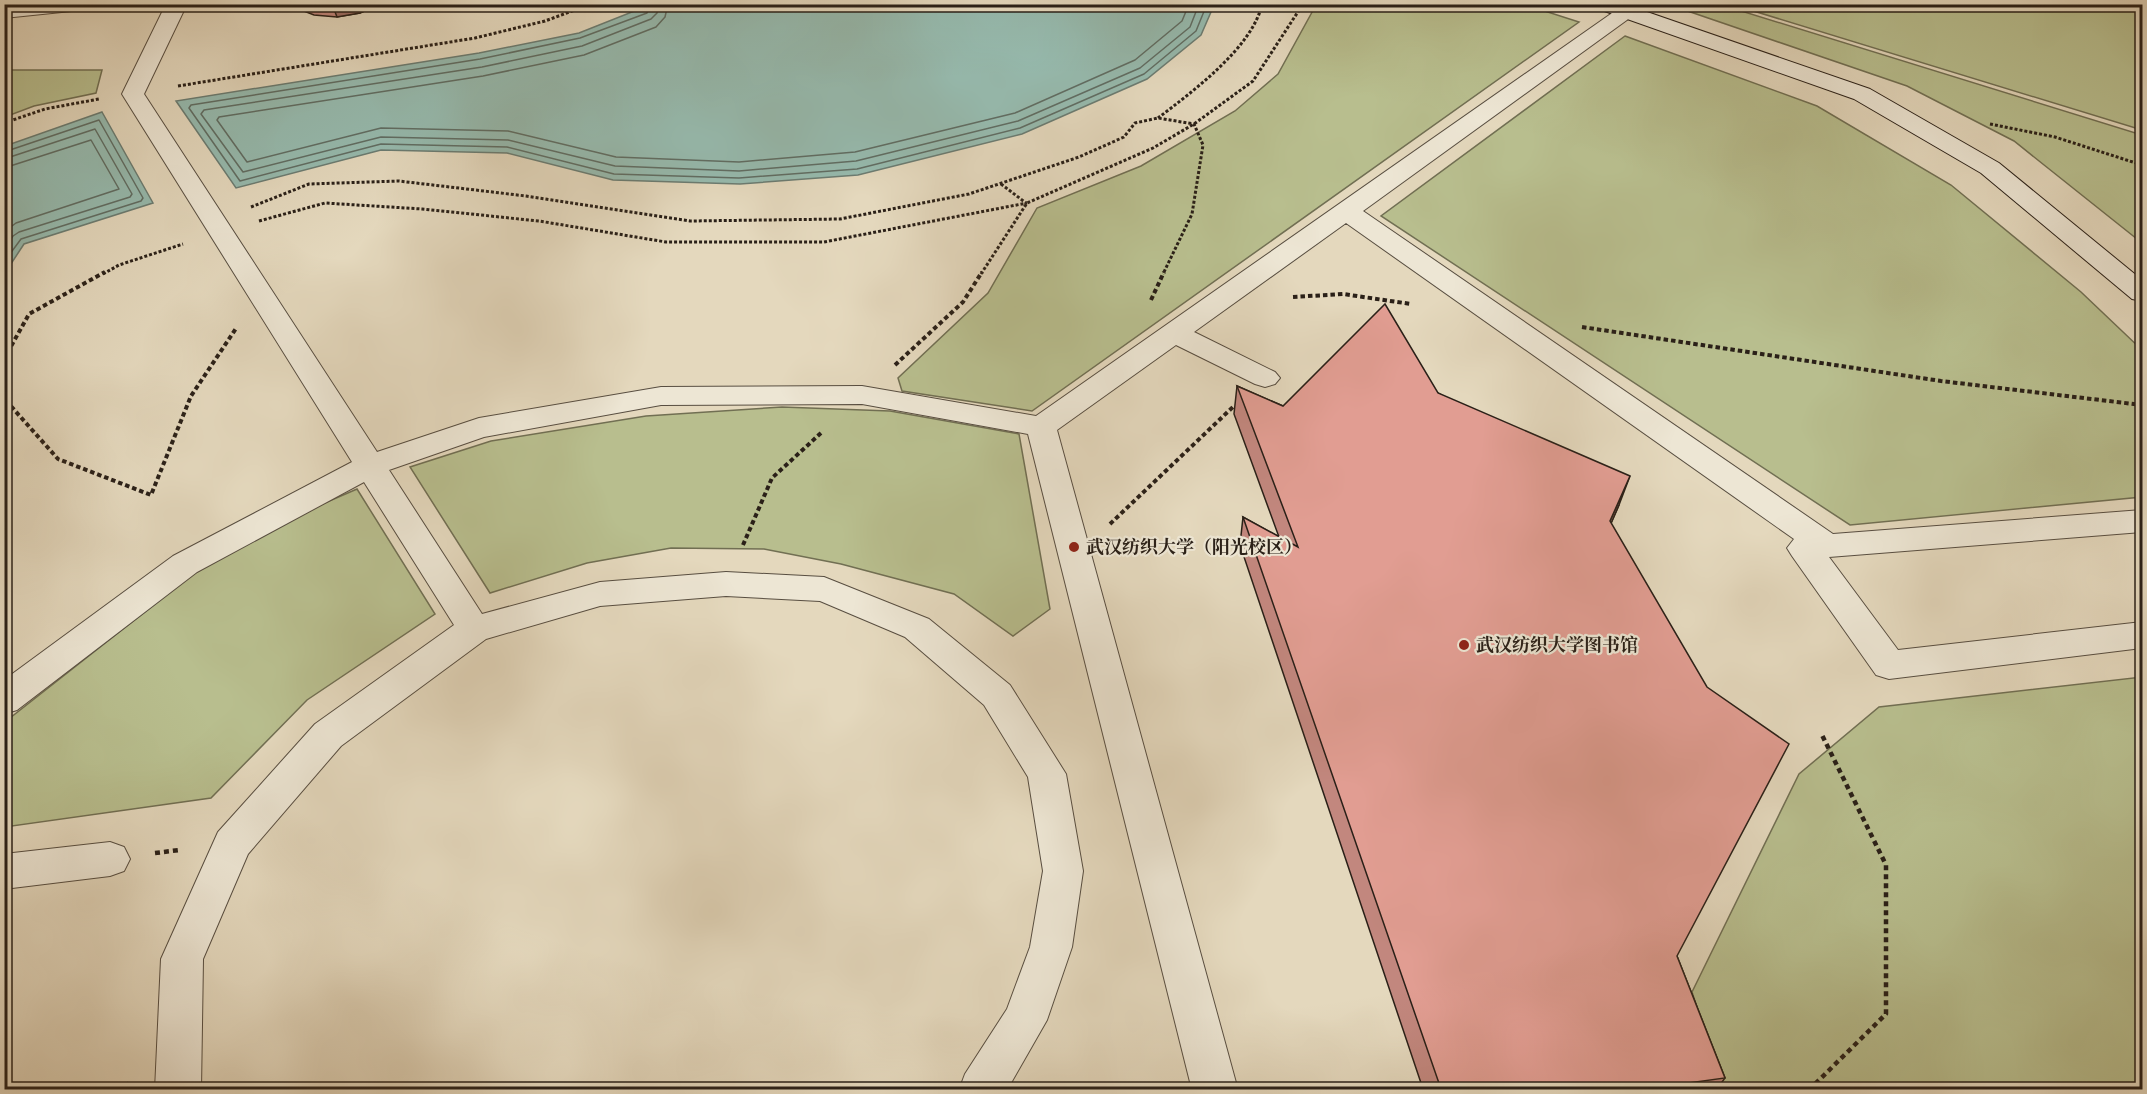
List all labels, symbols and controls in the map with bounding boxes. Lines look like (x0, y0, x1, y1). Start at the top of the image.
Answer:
place label: 武汉纺织大学（阳光校区） (1086, 536, 1302, 559)
marker: 武汉纺织大学（阳光校区） (1067, 540, 1081, 554)
place label: 武汉纺织大学图书馆 (1476, 634, 1638, 657)
marker: 武汉纺织大学图书馆 (1457, 638, 1471, 652)

